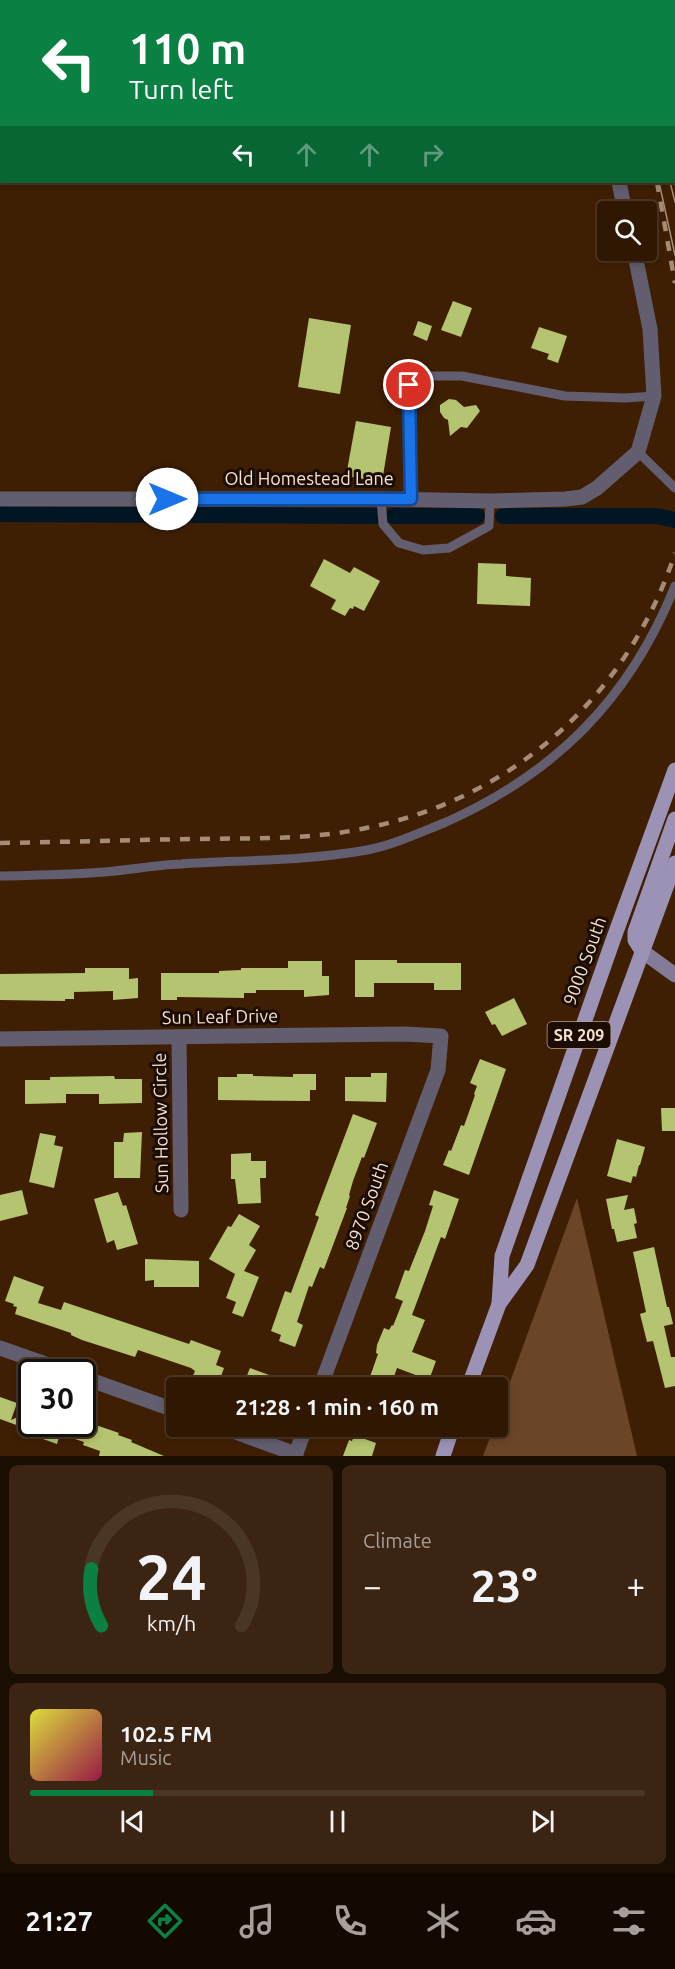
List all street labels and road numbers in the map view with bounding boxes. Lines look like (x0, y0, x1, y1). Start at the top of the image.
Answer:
street label: Old Homestead Lane (224, 468, 394, 488)
street label: 9000 South (559, 914, 609, 1007)
street label: Sun Leaf Drive (162, 1005, 278, 1027)
road number: SR 209 (548, 1022, 610, 1048)
street label: Sun Hollow Circle (149, 1053, 171, 1193)
street label: 8970 South (341, 1159, 391, 1252)

